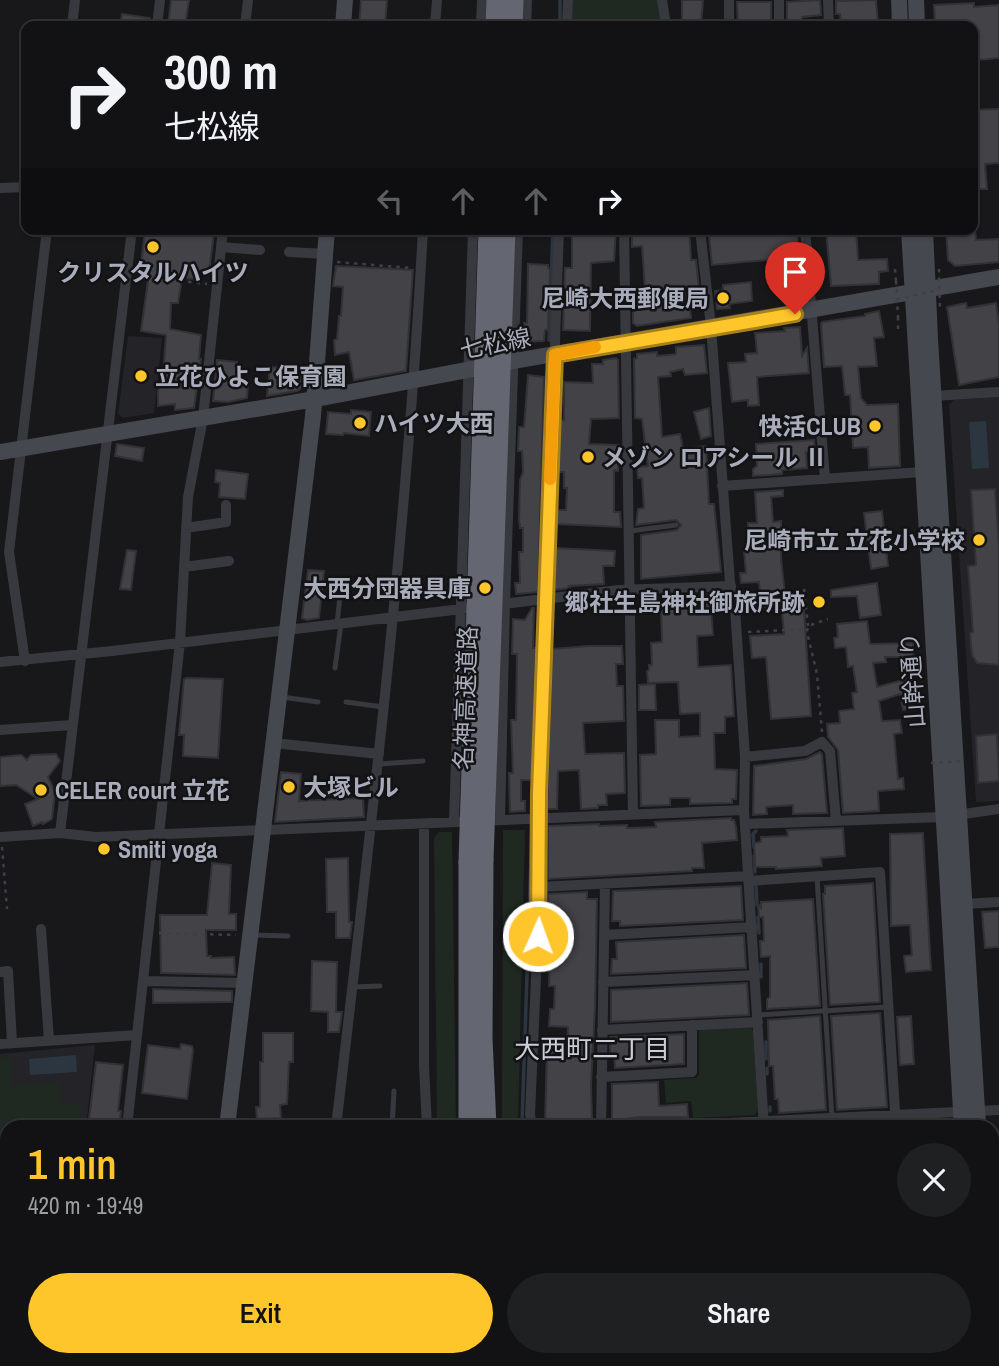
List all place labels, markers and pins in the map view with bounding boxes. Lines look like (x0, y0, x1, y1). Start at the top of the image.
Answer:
marker: クリスタルハイツ (145, 239, 161, 255)
pin (765, 242, 825, 314)
place label: クリスタルハイツ (57, 256, 249, 288)
place label: 尼崎大西郵便局 (541, 282, 709, 314)
marker: 尼崎大西郵便局 (715, 290, 731, 306)
place label: 立花ひよこ保育園 (155, 360, 347, 392)
marker: 立花ひよこ保育園 (133, 368, 149, 384)
place label: ハイツ大西 (374, 407, 494, 439)
place label: 快活CLUB (758, 410, 861, 442)
marker: ハイツ大西 (352, 415, 368, 431)
marker: 快活CLUB (867, 418, 883, 434)
place label: メゾン ロアシール Ⅱ (602, 441, 828, 473)
marker: メゾン ロアシール Ⅱ (580, 449, 596, 465)
place label: 尼崎市立 立花小学校 (744, 524, 965, 556)
marker: 尼崎市立 立花小学校 (971, 532, 987, 548)
place label: 大西分団器具庫 (303, 572, 471, 604)
marker: 大西分団器具庫 (477, 580, 493, 596)
place label: 郷社生島神社御旅所跡 (565, 586, 805, 618)
marker: 郷社生島神社御旅所跡 (811, 594, 827, 610)
place label: 大塚ビル (303, 771, 399, 803)
place label: CELER court 立花 (55, 774, 230, 806)
marker: 大塚ビル (281, 779, 297, 795)
marker: CELER court 立花 (33, 782, 49, 798)
place label: Smiti yoga (118, 833, 218, 865)
marker: Smiti yoga (96, 841, 112, 857)

